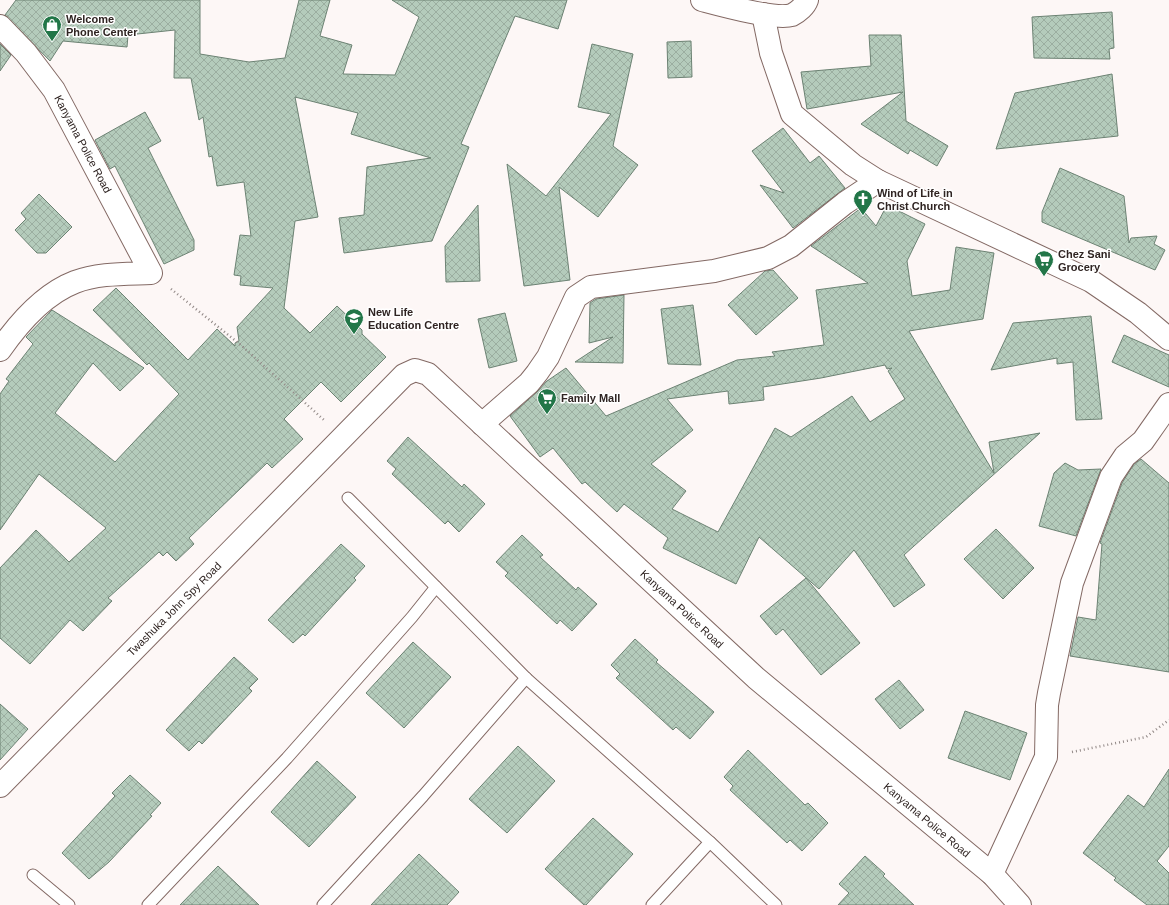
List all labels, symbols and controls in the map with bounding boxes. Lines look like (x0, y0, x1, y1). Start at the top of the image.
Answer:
place label: Welcome Phone Center (66, 13, 138, 38)
shop icon: Welcome Phone Center (41, 14, 63, 42)
street label: Kanyama Police Road (52, 93, 114, 195)
place label: Wind of Life in Christ Church (877, 187, 953, 212)
church icon: Wind of Life in Christ Church (852, 188, 874, 216)
place label: Chez Sani Grocery (1058, 248, 1111, 273)
supermarket icon: Chez Sani Grocery (1033, 249, 1055, 277)
place label: New Life Education Centre (368, 306, 459, 331)
school or university icon: New Life Education Centre (343, 307, 365, 335)
supermarket icon: Family Mall (536, 387, 558, 415)
place label: Family Mall (561, 392, 620, 404)
street label: Twashuka John Spy Road (125, 560, 223, 658)
street label: Kanyama Police Road (638, 567, 726, 651)
street label: Kanyama Police Road (881, 780, 973, 860)

